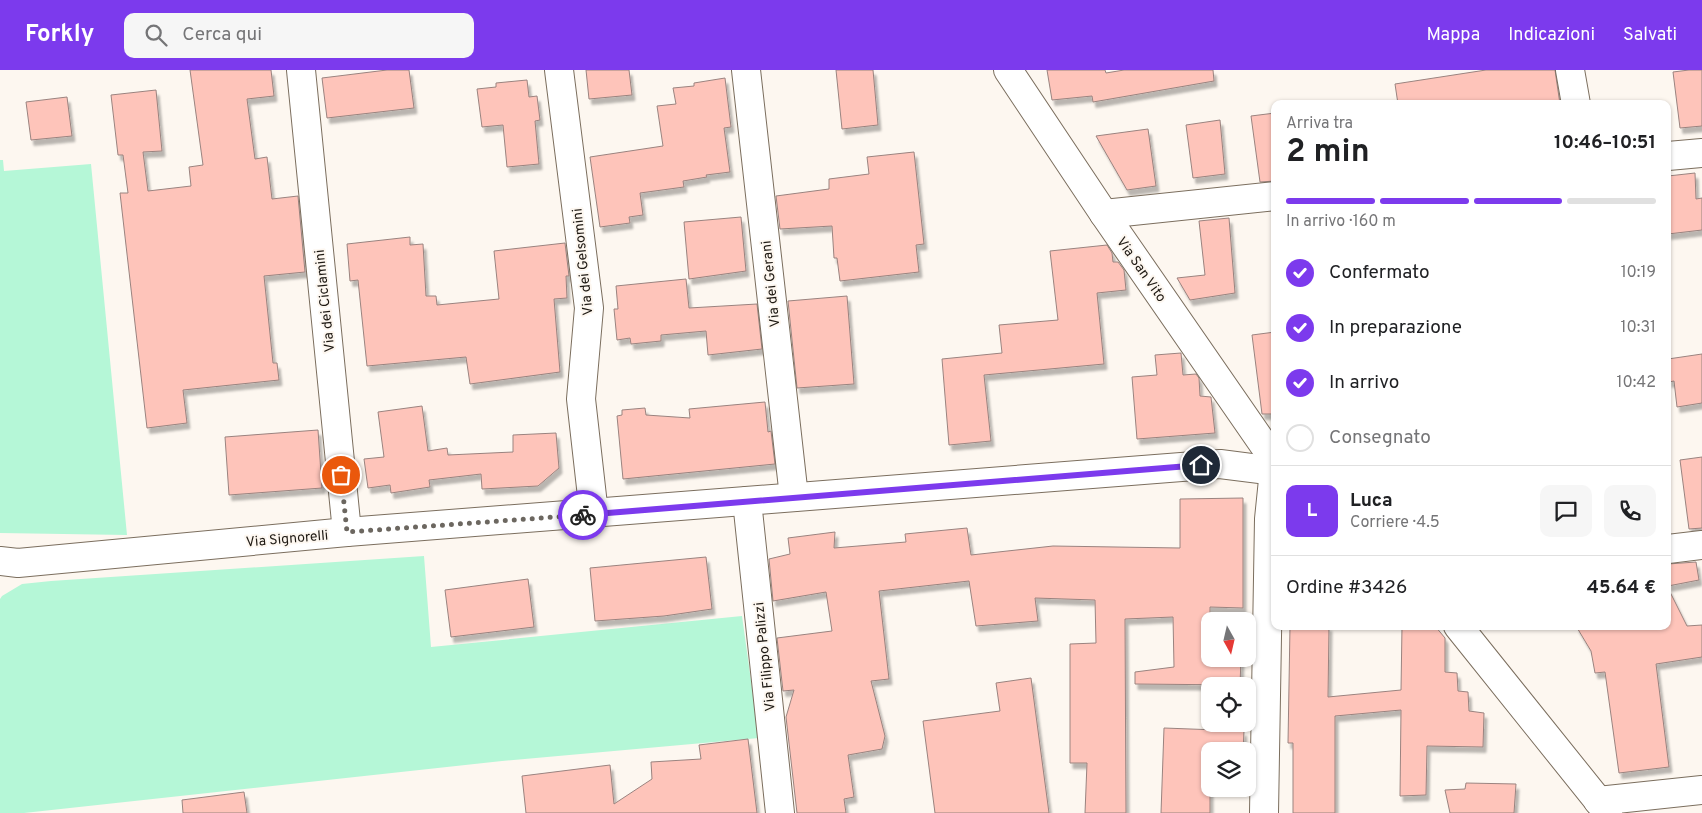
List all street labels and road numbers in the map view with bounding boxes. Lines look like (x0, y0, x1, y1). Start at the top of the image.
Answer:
street label: Via dei Gelsomini (569, 208, 598, 316)
street label: Via San Vito (1112, 234, 1170, 306)
street label: Via dei Gerani (758, 240, 784, 328)
street label: Via dei Ciclamini (312, 249, 339, 353)
street label: Via Signorelli (245, 527, 329, 552)
street label: Via Filippo Palizzi (751, 601, 780, 712)

